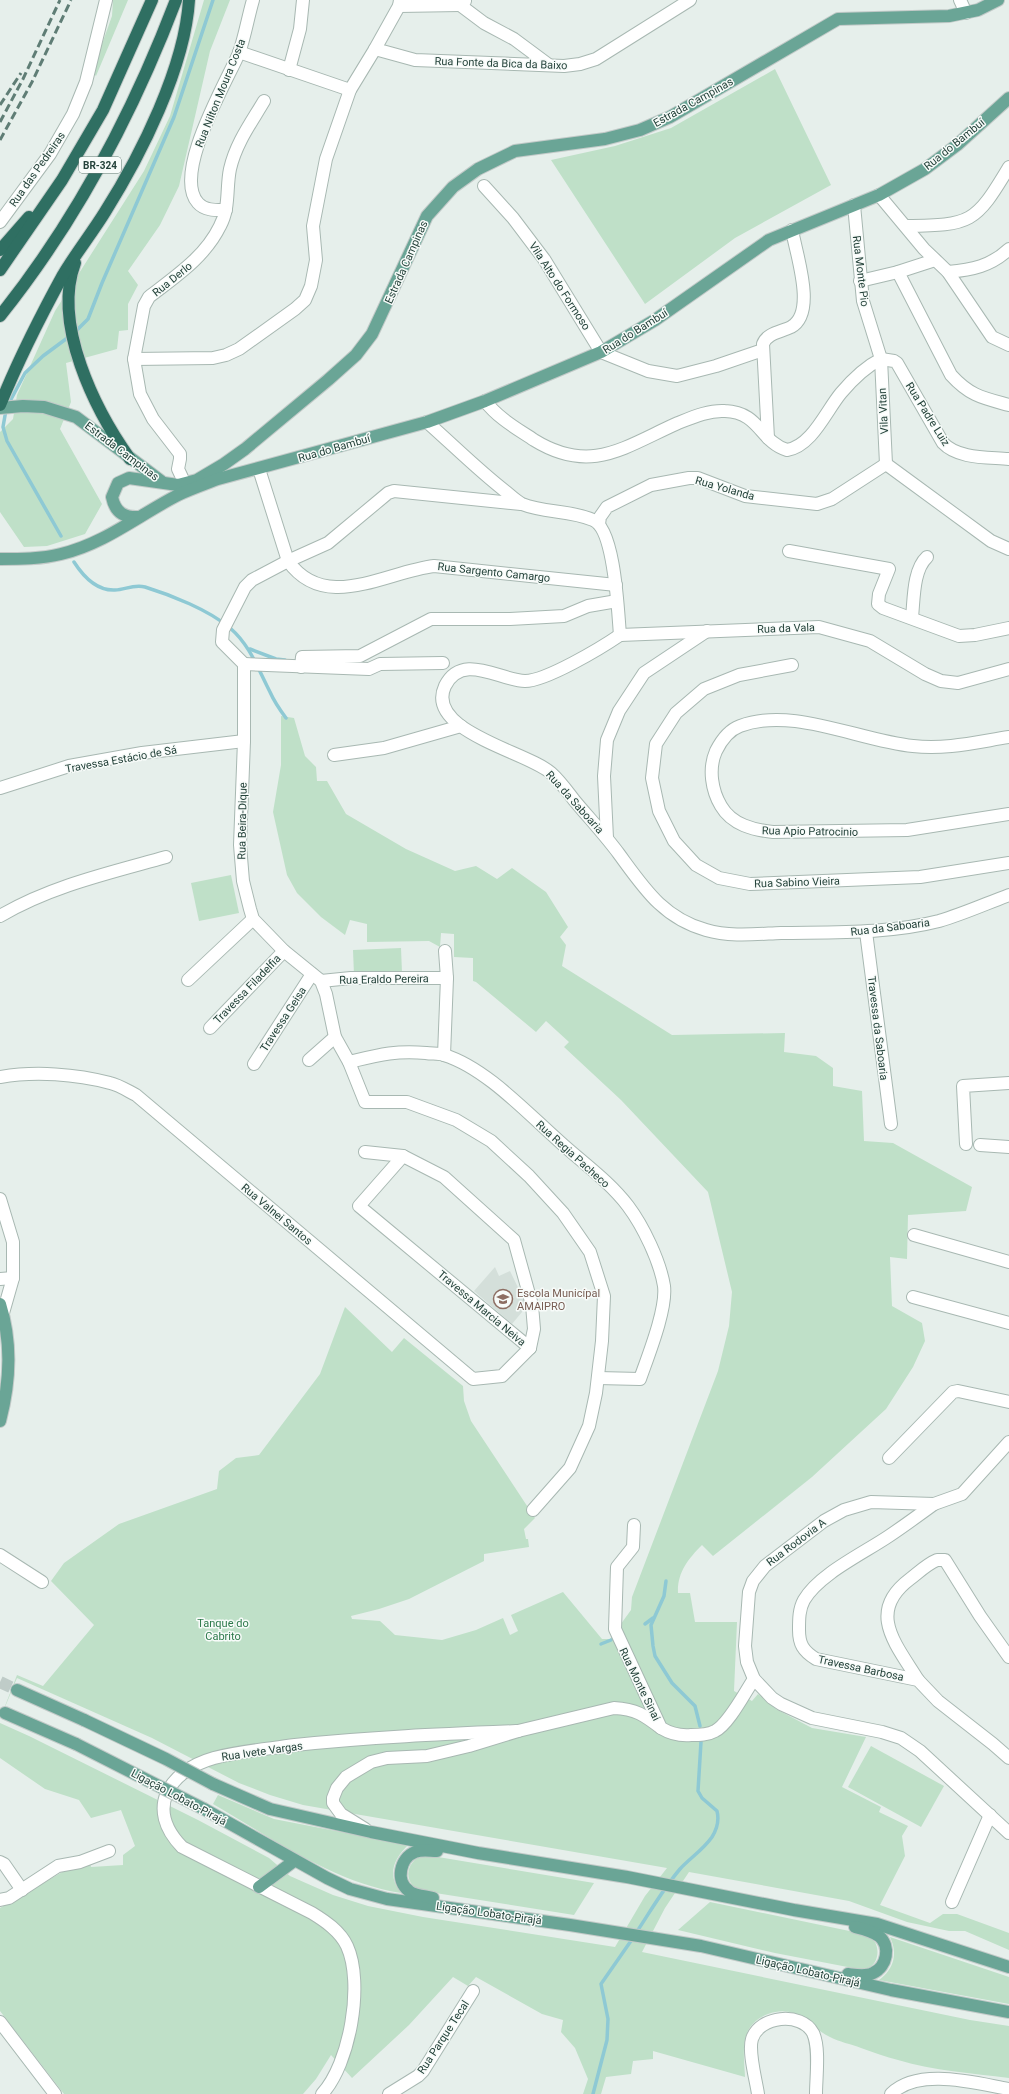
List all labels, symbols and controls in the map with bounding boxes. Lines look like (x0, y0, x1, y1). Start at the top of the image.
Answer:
street label: Rua Nilton Moura Costa (193, 37, 248, 149)
street label: Rua Fonte da Bica da Baixo (434, 55, 568, 72)
street label: Estrada Campinas (651, 75, 736, 130)
street label: Rua do Bambuí (921, 115, 988, 173)
street label: Rua das Pedreiras (7, 129, 68, 209)
road number: BR-324 (79, 157, 121, 173)
street label: Estrada Campinas (382, 218, 431, 306)
street label: Rua Monte Pio (850, 235, 871, 307)
street label: Vila Alto do Formoso (526, 240, 593, 333)
street label: Rua Derlo (150, 259, 195, 299)
street label: Rua do Bambuí (600, 306, 671, 357)
street label: Rua Padre Luiz (903, 380, 953, 449)
street label: Vila Vitan (876, 387, 891, 434)
street label: Estrada Campinas (82, 419, 162, 484)
street label: Rua do Bambuí (297, 432, 373, 465)
street label: Rua Yolanda (694, 474, 756, 503)
street label: Rua Sargento Camargo (437, 560, 551, 585)
street label: Rua da Vala (757, 621, 815, 636)
street label: Travessa Estácio de Sá (64, 743, 178, 776)
street label: Rua da Saboaria (543, 768, 606, 836)
street label: Rua Beira-Dique (235, 782, 250, 860)
street label: Rua Apio Patrocinio (762, 824, 858, 839)
street label: Rua Sabino Vieira (754, 875, 840, 890)
street label: Rua da Saboaria (850, 916, 930, 939)
street label: Travessa Filadelfia (211, 952, 284, 1027)
street label: Rua Eraldo Pereira (339, 972, 429, 987)
street label: Travessa da Saboaria (865, 975, 890, 1081)
street label: Travessa Geisa (258, 985, 309, 1054)
street label: Rua Regia Pacheco (533, 1118, 612, 1191)
street label: Rua Valnei Santos (239, 1181, 315, 1248)
street label: Travessa Marcia Neiva (435, 1268, 528, 1349)
place label: Escola Municípal AMAIPRO (517, 1287, 600, 1313)
school or university icon: Escola Municípal AMAIPRO (492, 1288, 514, 1310)
street label: Rua Rodovia A (764, 1515, 829, 1569)
park label: Tanque do Cabrito (197, 1617, 249, 1643)
street label: Rua Monte Sinai (616, 1646, 663, 1723)
street label: Travessa Barbosa (817, 1653, 905, 1684)
street label: Rua Ivete Vargas (221, 1739, 304, 1764)
street label: Ligação Lobato-Pirajá (129, 1767, 229, 1828)
street label: Ligação Lobato-Pirajá (435, 1900, 543, 1927)
street label: Ligação Lobato-Pirajá (755, 1953, 861, 1990)
street label: Rua Parque Tecal (415, 1998, 472, 2076)

